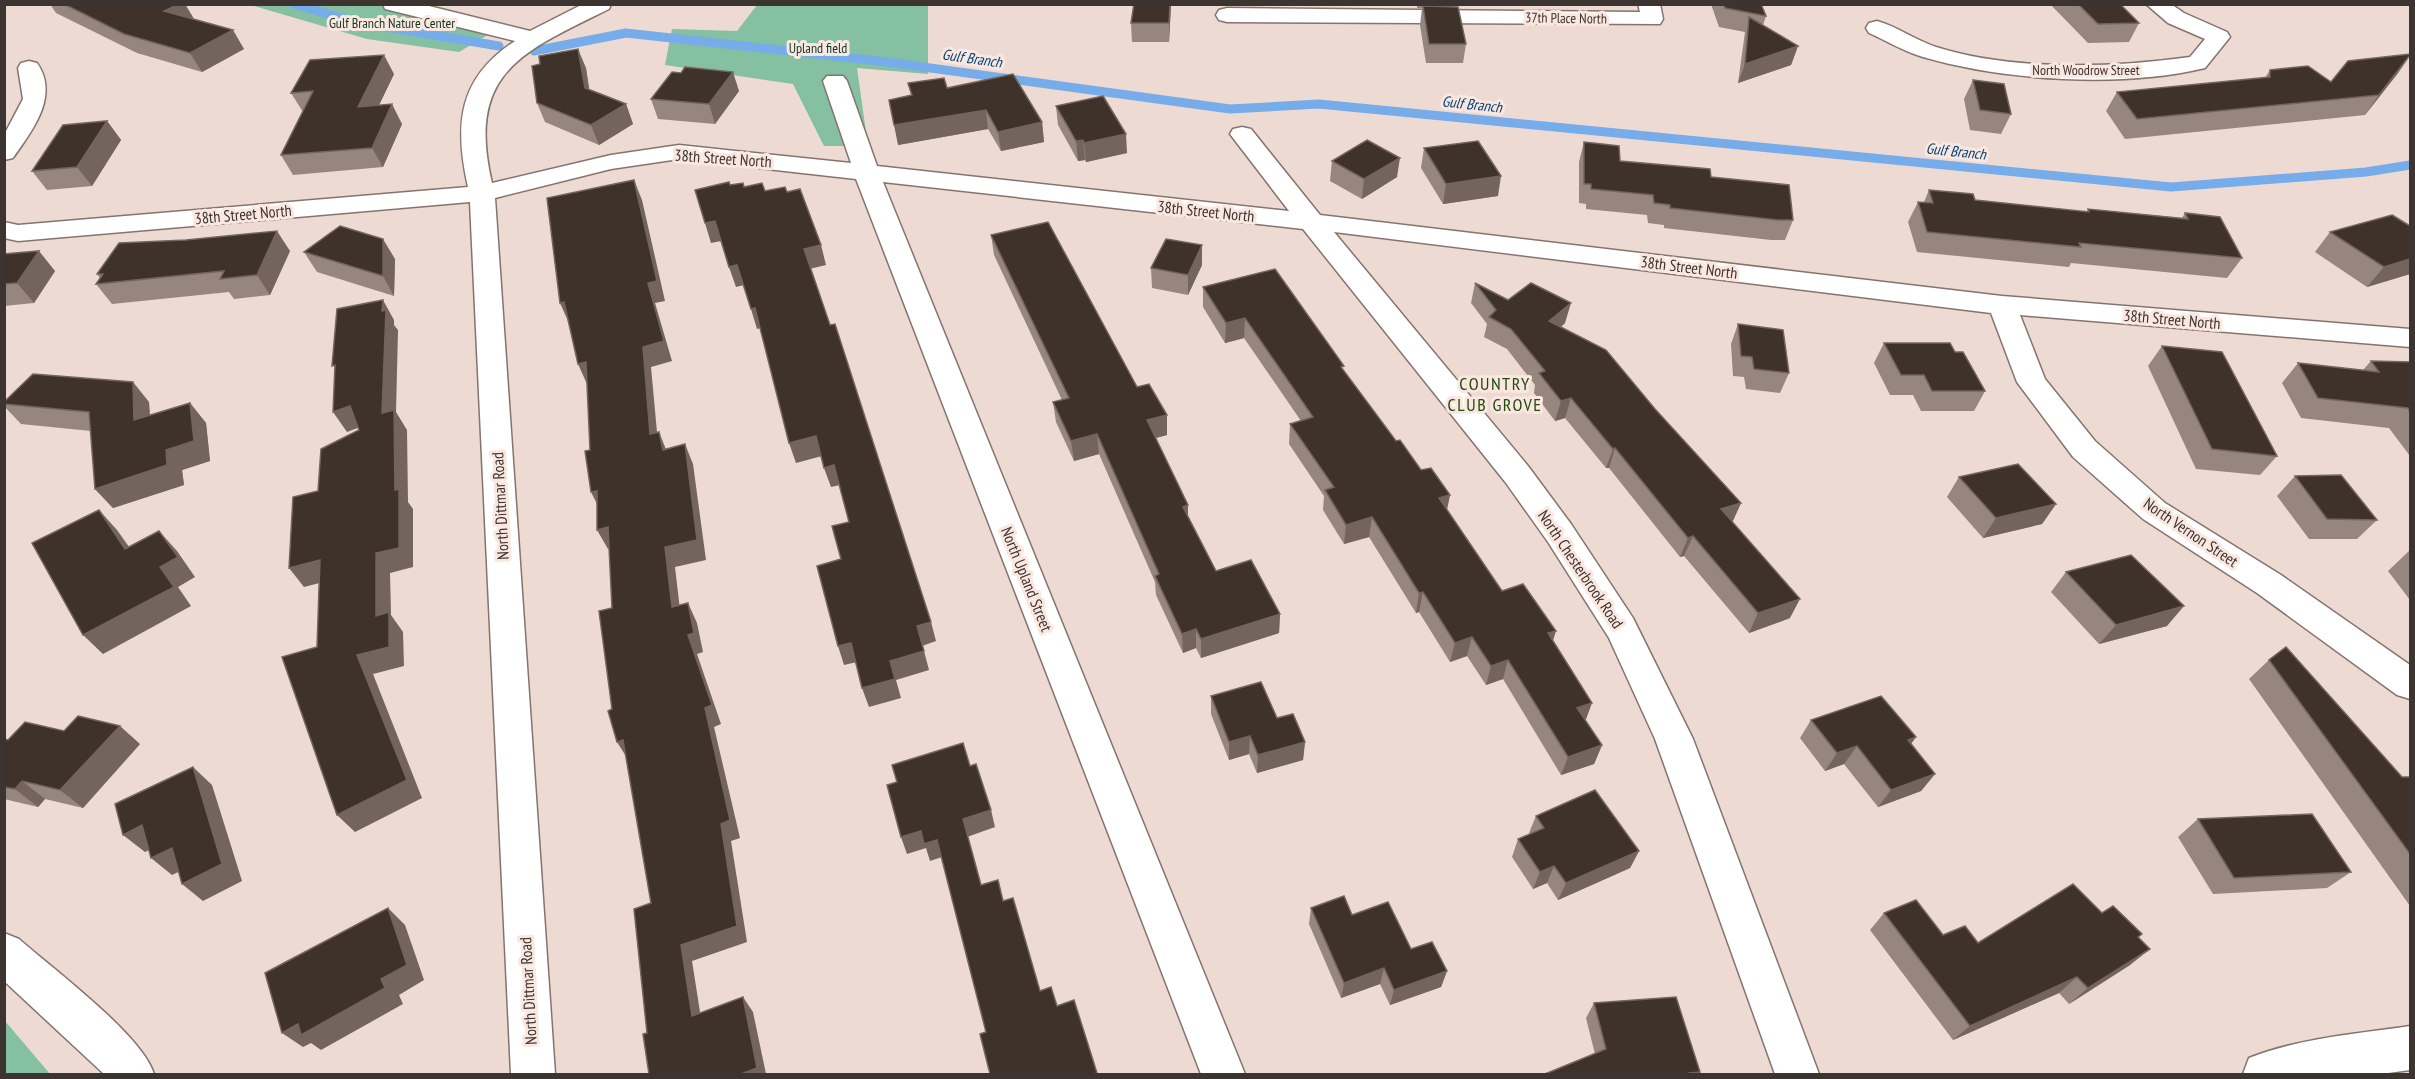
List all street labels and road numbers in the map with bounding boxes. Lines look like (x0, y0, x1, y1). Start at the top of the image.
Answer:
street label: 37th Place North (1525, 8, 1607, 28)
street label: North Woodrow Street (2032, 61, 2140, 79)
street label: 38th Street North (674, 145, 772, 171)
street label: 38th Street North (1156, 196, 1256, 226)
street label: 38th Street North (194, 200, 292, 228)
street label: 38th Street North (1639, 251, 1739, 283)
street label: 38th Street North (2123, 305, 2221, 333)
street label: North Dittmar Road (487, 452, 513, 560)
street label: North Vernon Street (2140, 493, 2243, 571)
street label: North Chesterbrook Road (1534, 506, 1628, 632)
street label: North Upland Street (997, 524, 1057, 635)
street label: North Dittmar Road (515, 937, 541, 1045)

